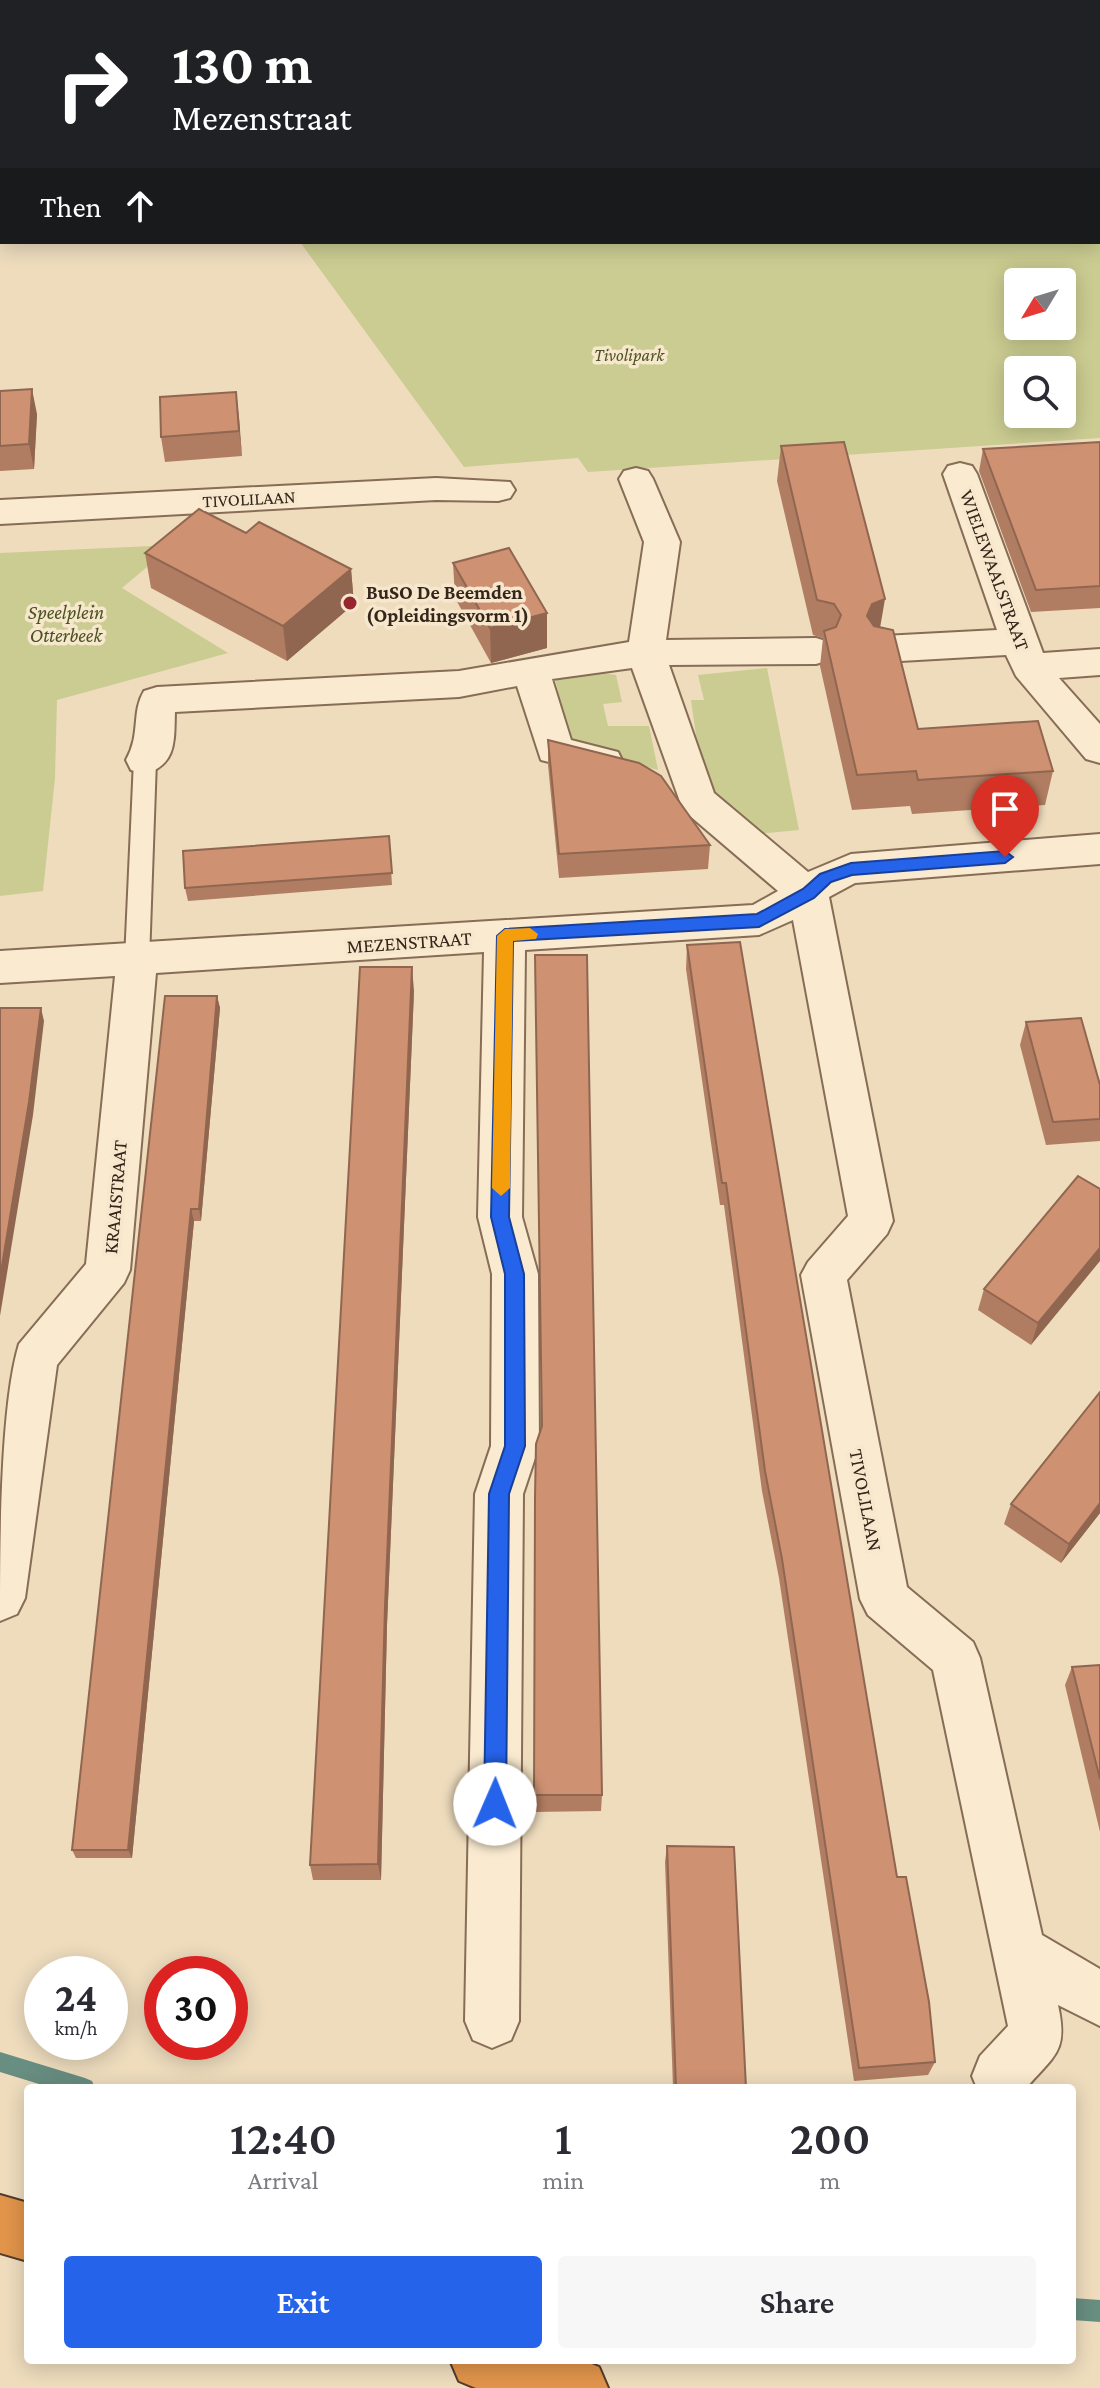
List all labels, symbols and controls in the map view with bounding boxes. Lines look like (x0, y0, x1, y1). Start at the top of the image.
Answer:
icon: right (40, 32, 144, 136)
text: 130 m (172, 33, 313, 95)
text: Mezenstraat (172, 98, 352, 138)
icon: ahead (118, 184, 162, 228)
text: Then (40, 190, 102, 223)
north arrow (1004, 268, 1076, 340)
map controls (1004, 268, 1076, 428)
park label: Tivolipark (594, 345, 665, 365)
button: search (1004, 356, 1076, 428)
street label: TIVOLILAAN (202, 487, 296, 511)
street label: WIELEWAALSTRAAT (956, 487, 1034, 654)
place label: BuSO De Beemden (Opleidingsvorm 1) (366, 581, 529, 627)
marker: BuSO De Beemden (Opleidingsvorm 1) (341, 594, 359, 612)
park label: Speelplein Otterbeek (28, 601, 104, 646)
pin (971, 775, 1039, 857)
icon: arrive (983, 787, 1027, 831)
street label: MEZENSTRAAT (346, 927, 472, 957)
street label: KRAAISTRAAT (99, 1139, 131, 1255)
street label: TIVOLILAAN (845, 1447, 887, 1553)
position arrow (453, 1762, 537, 1846)
speed limit sign: 30 (144, 1956, 248, 2060)
text: 24 (55, 1975, 97, 2020)
text: km/h (54, 2017, 98, 2039)
text: 12:40 (230, 2111, 337, 2164)
text: 1 (555, 2111, 572, 2164)
text: 200 (790, 2111, 870, 2164)
text: Arrival (248, 2166, 319, 2195)
text: min (542, 2166, 584, 2195)
text: m (820, 2166, 841, 2195)
button: Exit (64, 2256, 542, 2348)
button: Share (558, 2256, 1036, 2348)

